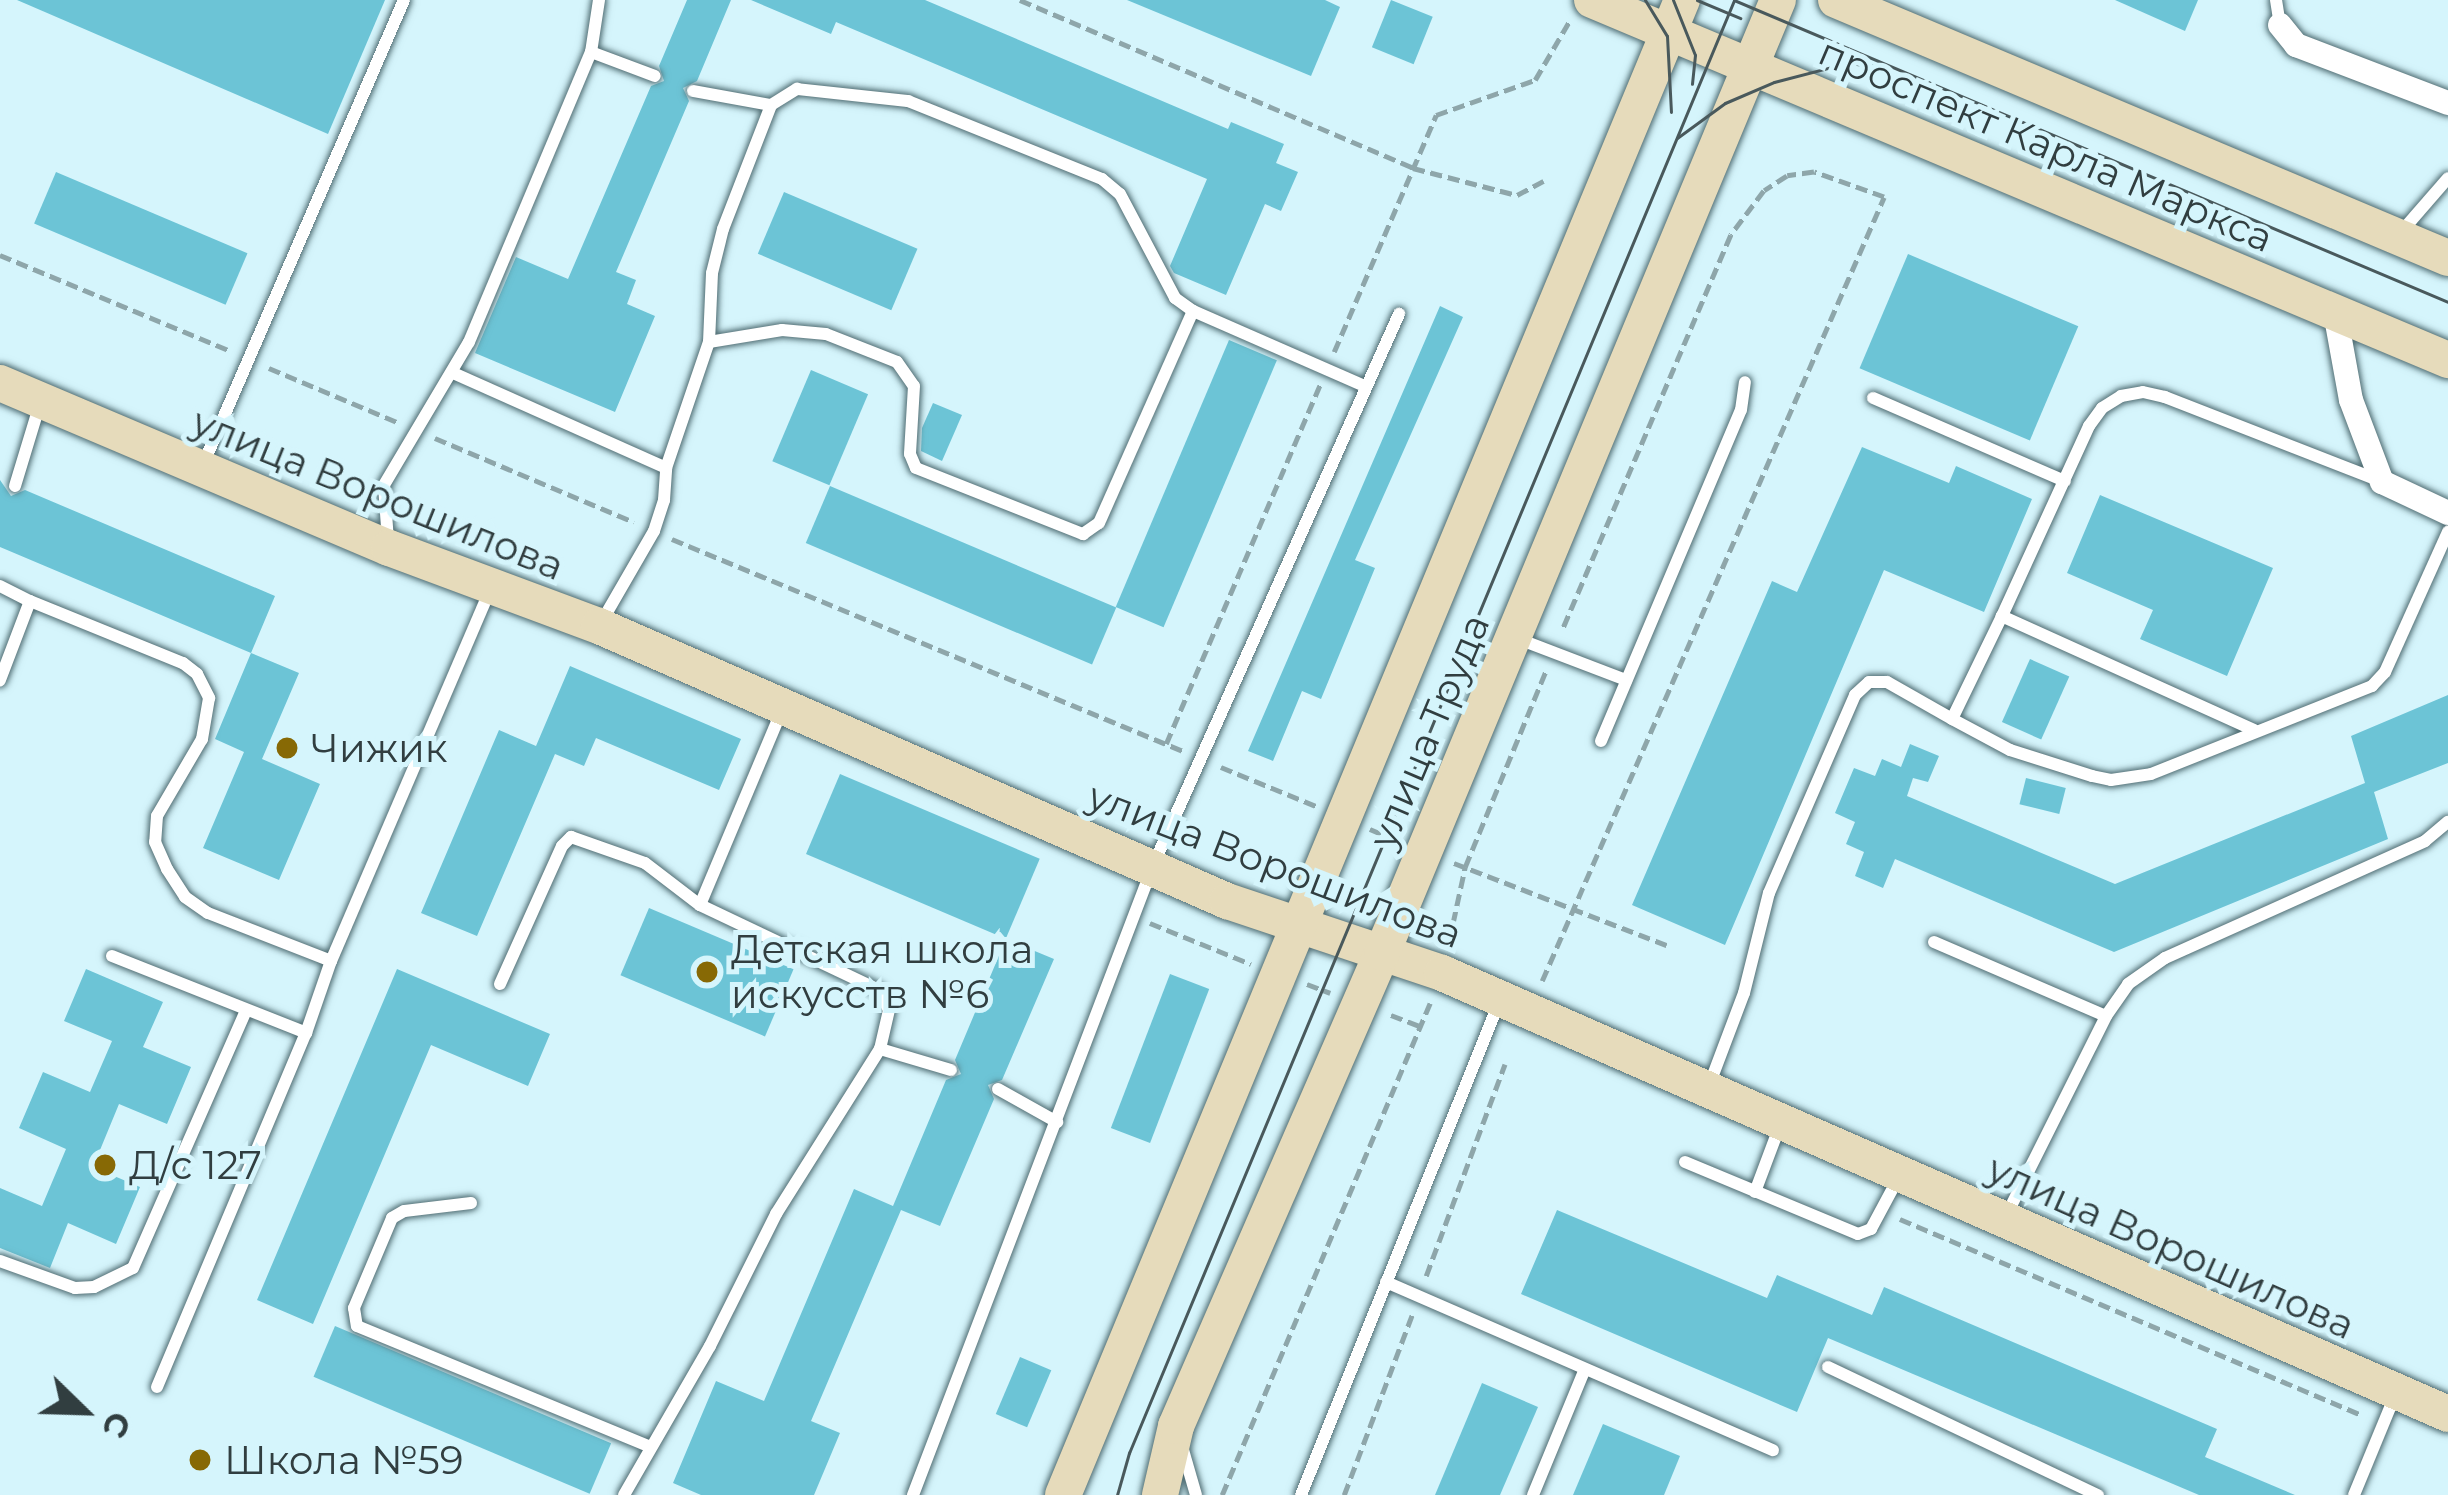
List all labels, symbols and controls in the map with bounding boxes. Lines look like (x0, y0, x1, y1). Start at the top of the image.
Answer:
street label: проспект Карла Маркса (1812, 28, 2280, 262)
street label: улица Ворошилова (185, 398, 571, 590)
street label: улица Труда (1359, 607, 1499, 855)
place label: Чижик (311, 725, 447, 771)
marker: Чижик (274, 735, 300, 761)
street label: улица Ворошилова (1082, 772, 1468, 958)
place label: Детская школа искусств №6 (731, 927, 1033, 1018)
marker: Детская школа искусств №6 (694, 959, 720, 985)
place label: Д/с 127 (129, 1142, 262, 1188)
street label: улица Ворошилова (1980, 1145, 2362, 1349)
marker: Д/с 127 (92, 1152, 118, 1178)
north arrow (24, 1351, 144, 1471)
text: С (94, 1406, 140, 1444)
place label: Школа №59 (224, 1437, 464, 1483)
marker: Школа №59 (187, 1447, 213, 1473)

